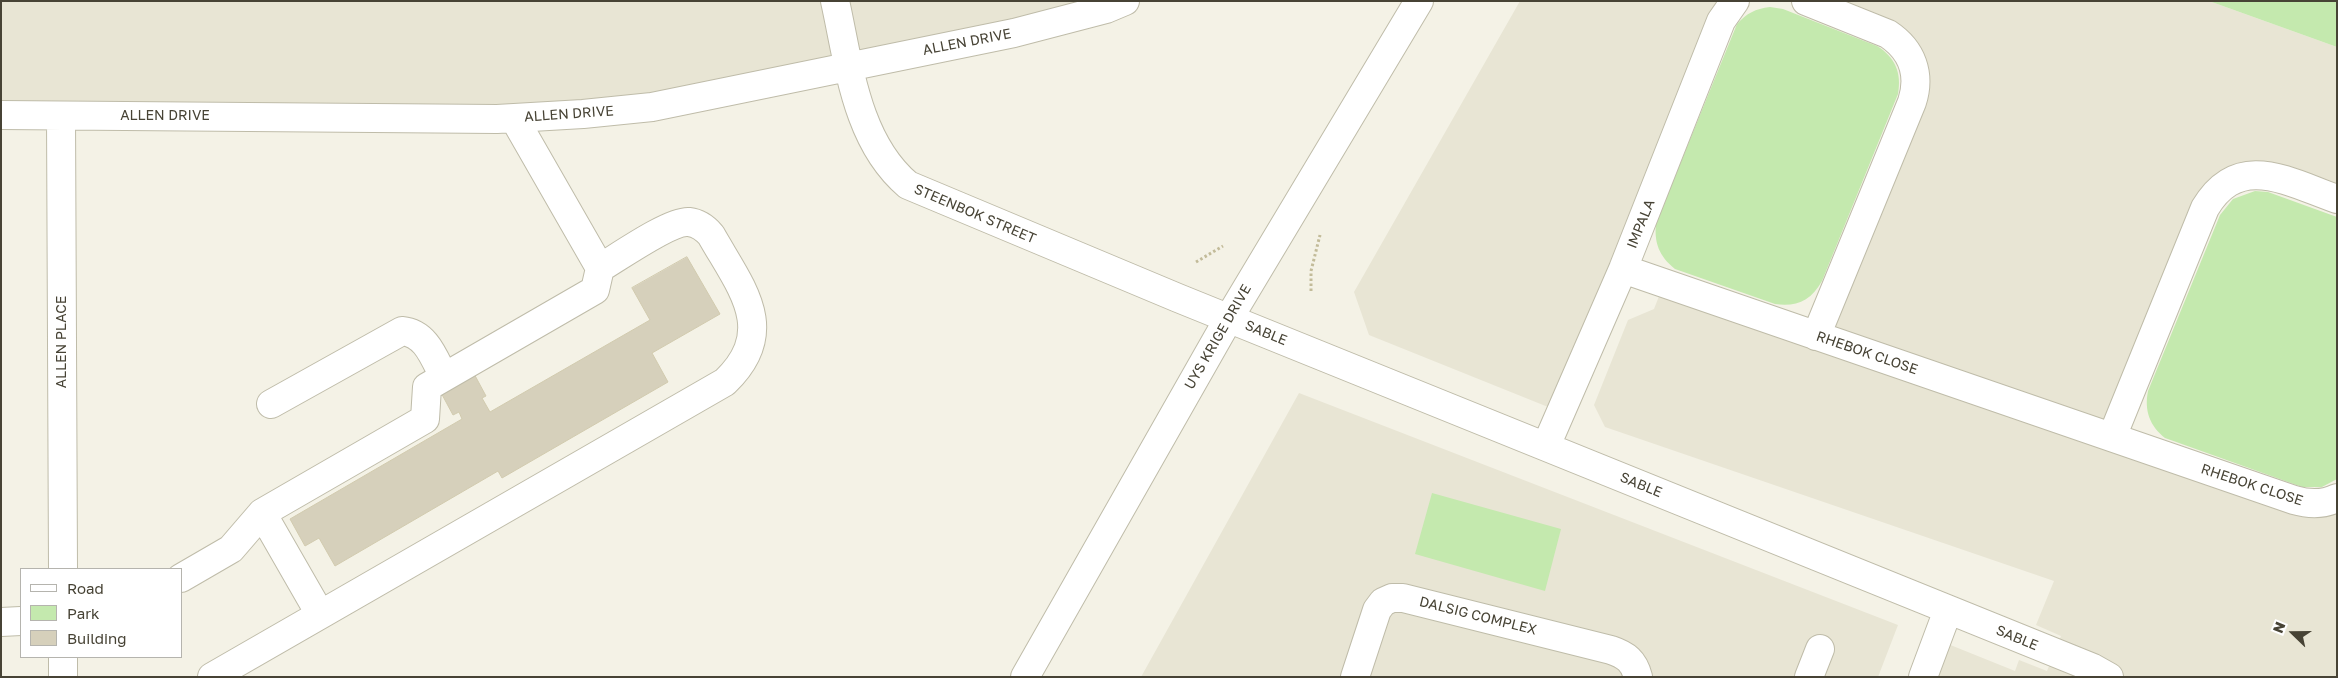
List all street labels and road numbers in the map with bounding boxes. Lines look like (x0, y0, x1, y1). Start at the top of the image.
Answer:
street label: ALLEN DRIVE (921, 25, 1013, 59)
street label: ALLEN DRIVE (524, 102, 614, 126)
street label: ALLEN DRIVE (120, 108, 210, 124)
street label: STEENBOK STREET (911, 181, 1039, 247)
street label: IMPALA (1624, 197, 1658, 251)
street label: UYS KRIGE DRIVE (1181, 281, 1255, 393)
street label: ALLEN PLACE (54, 296, 70, 388)
street label: SABLE (1242, 317, 1290, 349)
street label: RHEBOK CLOSE (1814, 328, 1920, 378)
street label: RHEBOK CLOSE (2199, 461, 2305, 509)
street label: SABLE (1617, 469, 1665, 501)
street label: DALSIG COMPLEX (1418, 593, 1538, 639)
street label: SABLE (1993, 622, 2041, 654)

